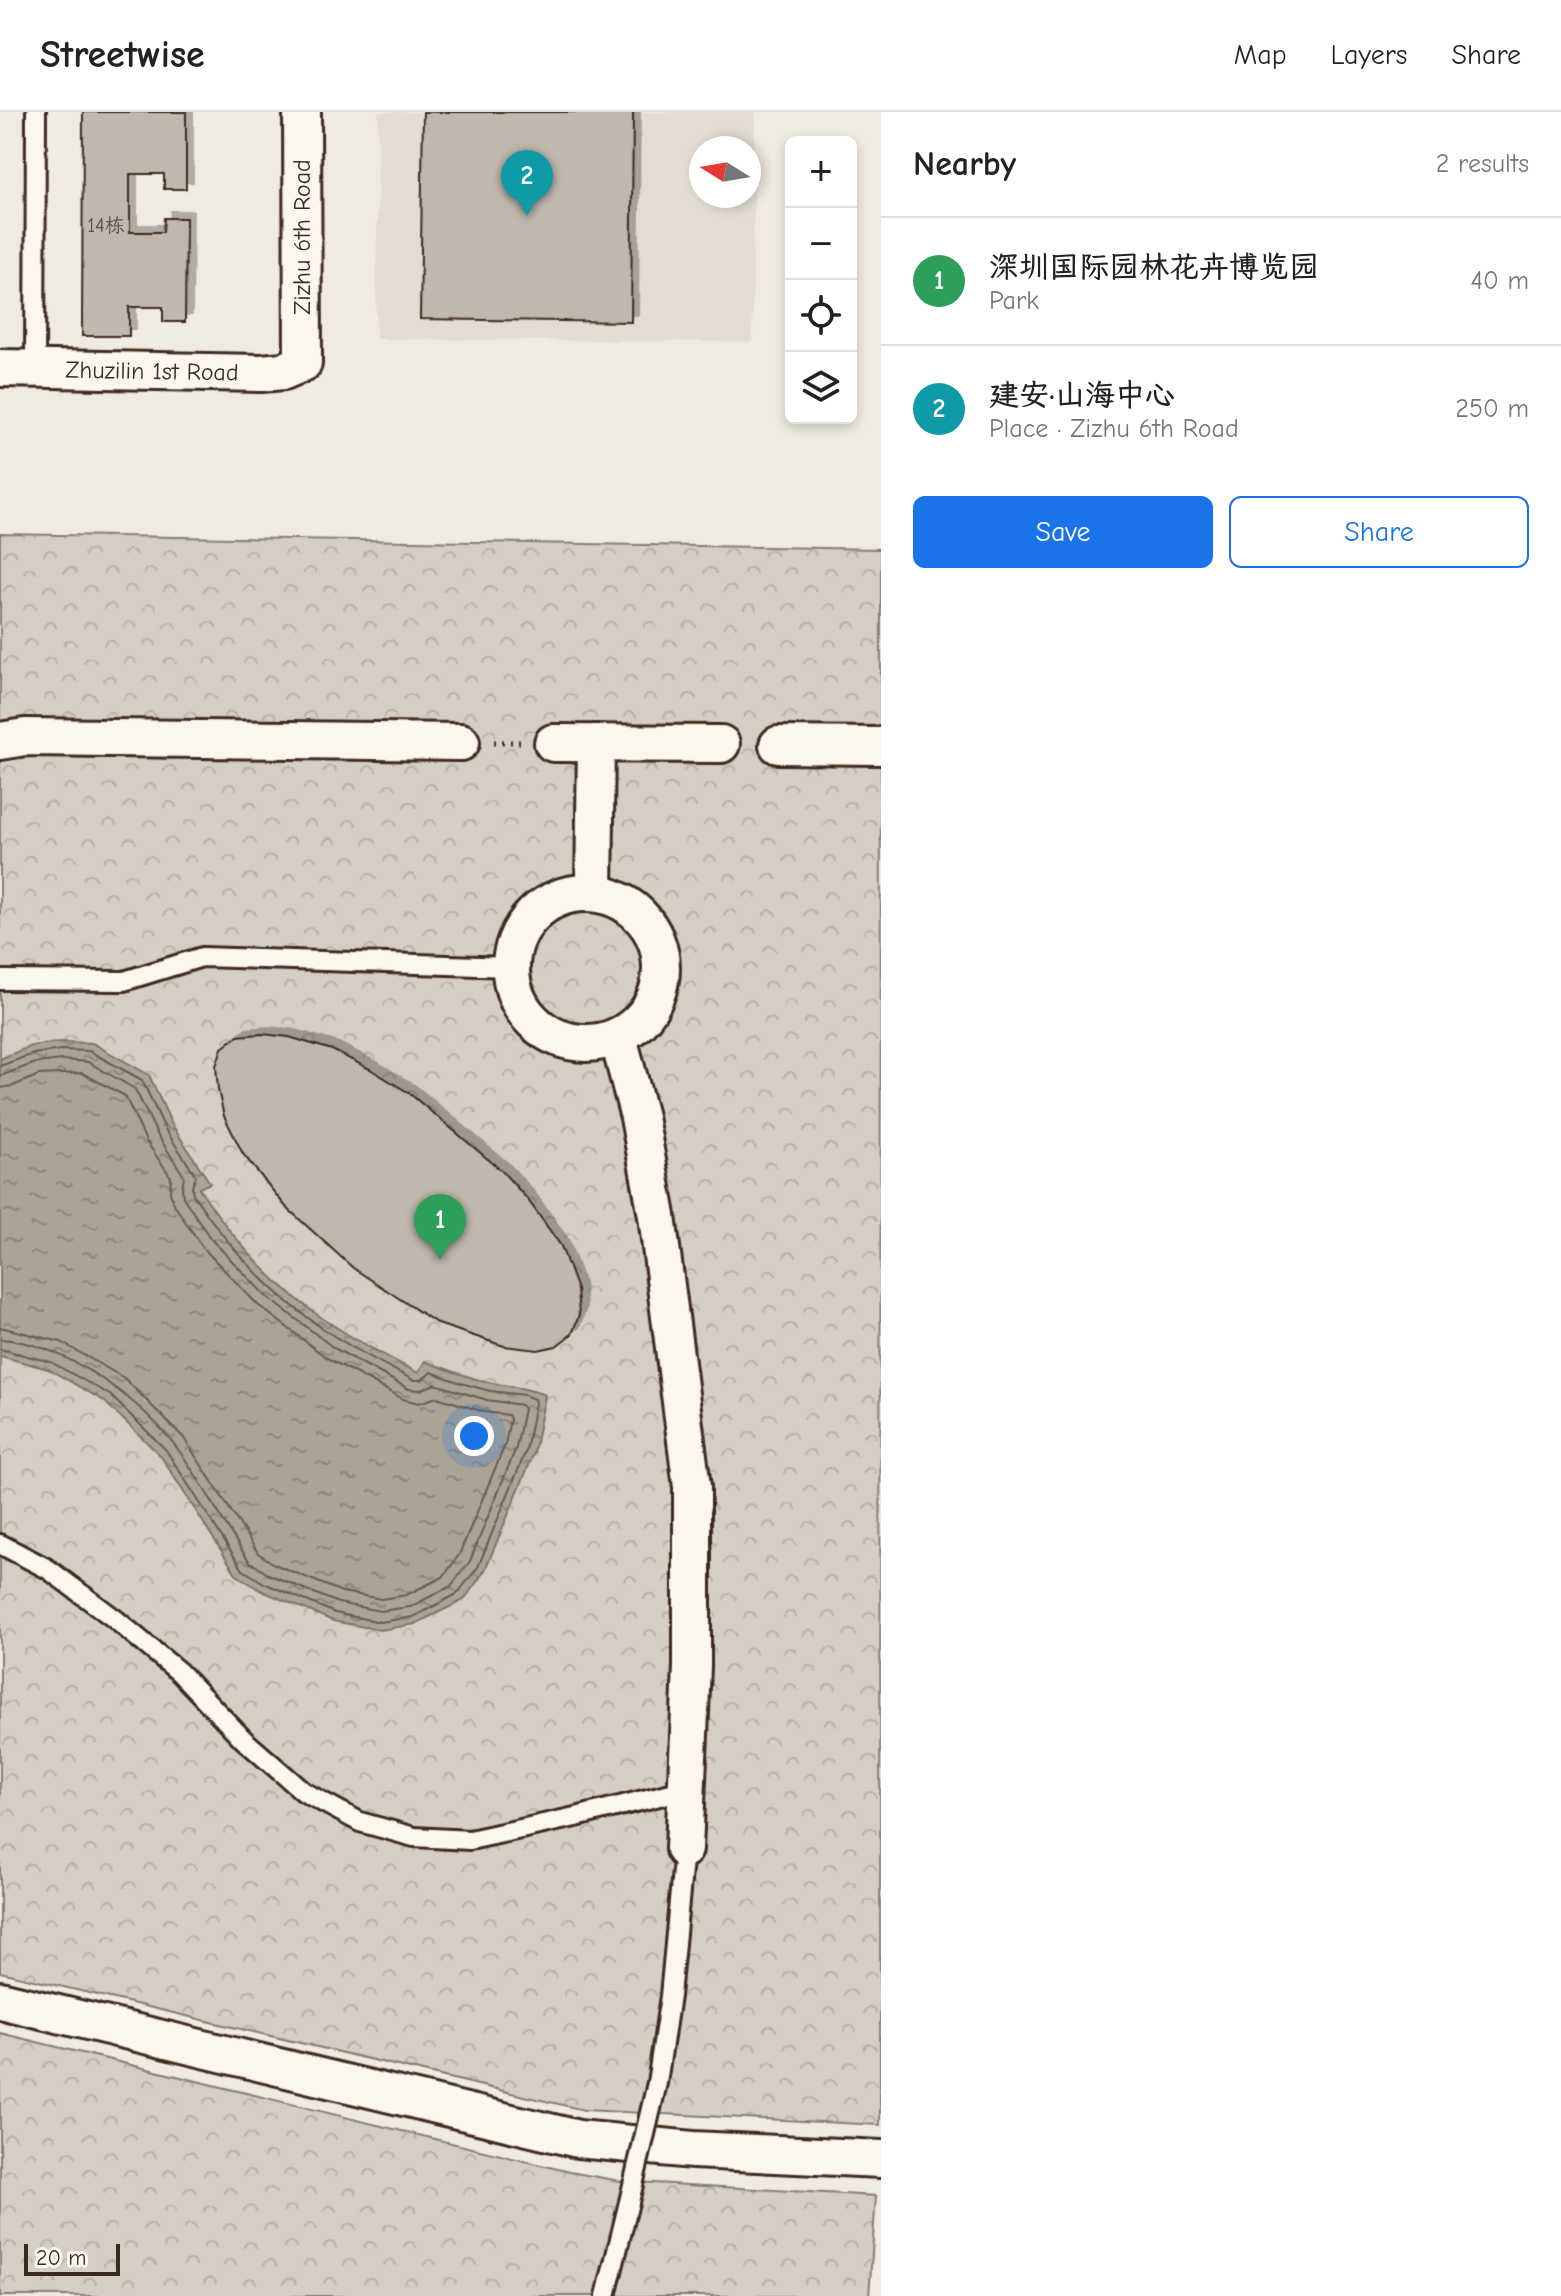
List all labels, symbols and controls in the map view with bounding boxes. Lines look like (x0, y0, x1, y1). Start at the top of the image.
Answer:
text: Streetwise (40, 33, 205, 77)
text: Map (1234, 39, 1287, 71)
text: Layers (1331, 39, 1407, 71)
text: Share (1451, 39, 1521, 71)
north arrow (689, 136, 761, 208)
map controls (785, 136, 857, 424)
button: + (785, 136, 857, 208)
text: Nearby (913, 144, 1016, 184)
text: 2 results (1436, 149, 1529, 179)
pin: 2 (501, 150, 553, 216)
street label: Zizhu 6th Road (288, 159, 316, 315)
button: − (785, 208, 857, 280)
house number: 14栋 (87, 214, 125, 237)
text: 深圳国际园林花卉博览园 (989, 250, 1319, 285)
text: 1 (934, 266, 944, 296)
text: 40 m (1470, 266, 1529, 296)
button: locate (785, 280, 857, 352)
text: Park (989, 286, 1039, 316)
button: layers (785, 352, 857, 424)
street label: Zhuzilin 1st Road (65, 355, 239, 387)
text: 建安·山海中心 (989, 378, 1175, 413)
text: 2 (933, 394, 945, 424)
text: 250 m (1455, 394, 1529, 424)
text: Place · Zizhu 6th Road (989, 414, 1239, 444)
button: Save (913, 496, 1213, 568)
button: Share (1229, 496, 1529, 568)
pin: 1 (414, 1194, 466, 1260)
your location (454, 1416, 494, 1456)
scale bar (24, 2240, 120, 2276)
text: 20 m (36, 2245, 86, 2271)

